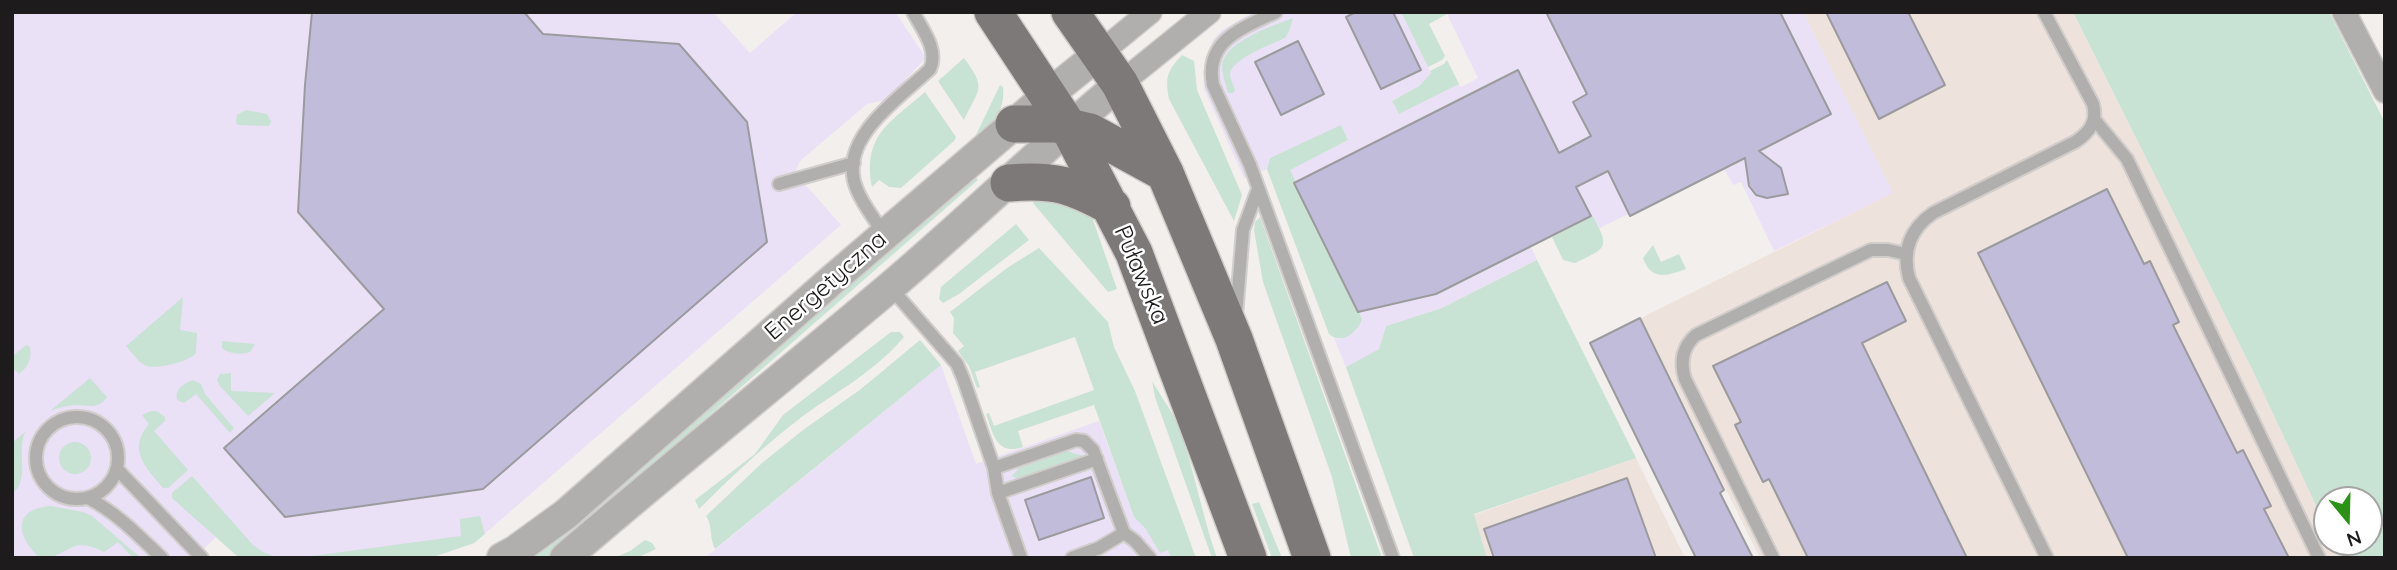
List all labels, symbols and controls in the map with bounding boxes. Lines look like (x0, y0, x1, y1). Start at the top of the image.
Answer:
street label: Puławska (1107, 221, 1175, 329)
street label: Energetyczna (759, 225, 893, 347)
north arrow (2313, 486, 2383, 556)
text: N (2344, 525, 2365, 553)

